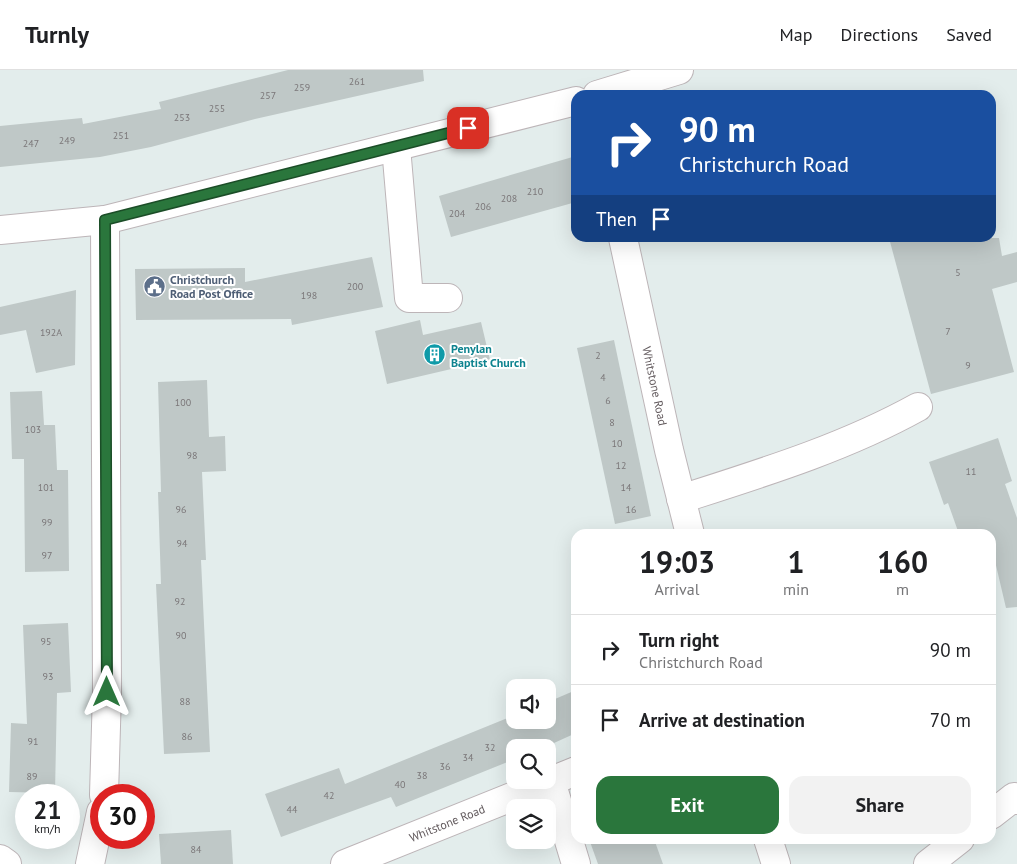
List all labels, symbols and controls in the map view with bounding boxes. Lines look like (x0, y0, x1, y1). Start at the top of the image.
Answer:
text: Turnly (25, 19, 89, 50)
text: Map (780, 23, 812, 46)
text: Directions (840, 23, 918, 46)
text: Saved (946, 23, 992, 46)
house number: 261 (349, 75, 365, 88)
house number: 259 (294, 81, 310, 94)
house number: 257 (260, 89, 276, 102)
house number: 255 (209, 102, 225, 115)
text: 90 m (679, 106, 756, 152)
pin (447, 107, 489, 149)
icon: right (596, 110, 661, 175)
house number: 253 (174, 111, 190, 124)
icon: arrive (454, 114, 482, 142)
house number: 251 (113, 129, 129, 142)
house number: 249 (59, 134, 75, 147)
house number: 247 (23, 137, 39, 150)
text: Christchurch Road (679, 150, 849, 178)
house number: 210 (527, 185, 544, 198)
house number: 208 (501, 192, 517, 205)
house number: 206 (475, 200, 491, 213)
icon: arrive (647, 205, 675, 233)
house number: 204 (449, 207, 466, 220)
text: Then (596, 207, 637, 231)
house number: 5 (955, 266, 961, 279)
place label: Christchurch Road Post Office (170, 272, 253, 301)
public building icon: Christchurch Road Post Office (142, 274, 166, 298)
house number: 200 (347, 280, 364, 293)
house number: 198 (301, 289, 317, 302)
house number: 7 (945, 325, 951, 338)
house number: 192A (40, 326, 62, 339)
place label: Penylan Baptist Church (451, 341, 526, 370)
building icon: Penylan Baptist Church (423, 343, 447, 367)
street label: Whitstone Road (639, 345, 671, 427)
house number: 2 (595, 349, 601, 362)
house number: 9 (965, 359, 971, 372)
house number: 4 (600, 371, 606, 384)
house number: 6 (605, 394, 611, 407)
house number: 100 (175, 396, 192, 409)
house number: 8 (609, 416, 615, 429)
house number: 103 (25, 423, 41, 436)
house number: 10 (612, 437, 623, 450)
house number: 98 (187, 449, 197, 462)
house number: 12 (616, 459, 626, 472)
house number: 11 (966, 465, 976, 478)
house number: 101 (38, 481, 54, 494)
house number: 14 (621, 481, 632, 494)
house number: 96 (176, 503, 186, 516)
house number: 16 (626, 503, 636, 516)
house number: 99 (42, 516, 52, 529)
house number: 94 (177, 537, 188, 550)
text: 19:03 (639, 542, 715, 581)
text: 1 (788, 542, 805, 581)
text: 160 (877, 542, 928, 581)
house number: 97 (42, 549, 52, 562)
text: Arrival (655, 579, 699, 599)
text: min (783, 579, 809, 599)
text: m (896, 579, 909, 599)
house number: 92 (175, 595, 185, 608)
text: Turn right (639, 628, 719, 652)
house number: 90 (176, 629, 187, 642)
house number: 95 (41, 635, 51, 648)
icon: right (596, 636, 624, 664)
text: 90 m (930, 638, 971, 662)
text: Christchurch Road (639, 652, 763, 672)
position arrow (80, 665, 132, 717)
house number: 93 (43, 670, 53, 683)
map controls (506, 679, 556, 849)
button: sound (506, 679, 556, 729)
house number: 88 (180, 695, 190, 708)
icon: arrive (596, 706, 624, 734)
text: Arrive at destination (639, 708, 805, 732)
text: 70 m (930, 708, 971, 732)
house number: 86 (182, 730, 192, 743)
house number: 91 (28, 735, 38, 748)
button: search (506, 739, 556, 789)
house number: 32 (485, 741, 495, 754)
house number: 34 (463, 751, 474, 764)
house number: 36 (440, 760, 450, 773)
house number: 38 (417, 769, 427, 782)
house number: 89 (27, 770, 37, 783)
button: Exit (596, 776, 779, 834)
button: Share (789, 776, 971, 834)
house number: 40 (395, 778, 406, 791)
speed limit sign: 30 (90, 784, 155, 849)
house number: 42 (324, 789, 334, 802)
text: 21 (33, 794, 62, 826)
button: layers (506, 799, 556, 849)
street label: Whitstone Road (407, 801, 487, 845)
house number: 44 (287, 803, 298, 816)
text: km/h (34, 821, 61, 836)
house number: 84 (191, 843, 202, 856)

